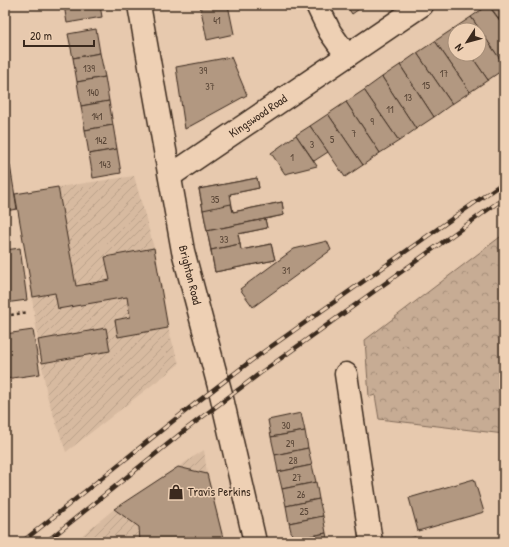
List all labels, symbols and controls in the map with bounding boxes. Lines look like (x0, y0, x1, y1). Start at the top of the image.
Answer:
house number: 41 (213, 14, 221, 27)
scale bar (24, 22, 94, 48)
north arrow (447, 22, 487, 62)
text: 20 m (30, 27, 52, 44)
text: N (451, 41, 466, 54)
house number: 139 (83, 62, 95, 75)
house number: 39 (199, 64, 207, 77)
house number: 17 (440, 67, 448, 80)
house number: 15 (422, 79, 431, 92)
house number: 37 (205, 80, 215, 93)
house number: 140 (87, 86, 99, 99)
street label: Kingswood Road (225, 90, 290, 141)
house number: 13 (404, 91, 413, 104)
house number: 11 (386, 103, 394, 116)
house number: 141 (91, 110, 103, 123)
house number: 9 (370, 115, 374, 128)
house number: 7 (352, 127, 357, 140)
house number: 5 (330, 133, 335, 146)
house number: 142 (95, 134, 107, 147)
house number: 3 (310, 138, 315, 151)
house number: 1 (290, 151, 294, 164)
house number: 143 (99, 158, 111, 171)
house number: 35 (211, 193, 220, 206)
house number: 33 (220, 233, 229, 246)
street label: Brighton Road (175, 243, 206, 307)
house number: 31 (282, 264, 290, 277)
house number: 30 (282, 419, 291, 432)
house number: 29 (286, 437, 295, 450)
house number: 28 (288, 454, 298, 467)
house number: 27 (292, 471, 302, 484)
shop icon: Travis Perkins (167, 483, 185, 501)
place label: Travis Perkins (188, 483, 251, 500)
house number: 26 (297, 488, 305, 501)
house number: 25 (300, 505, 309, 518)

